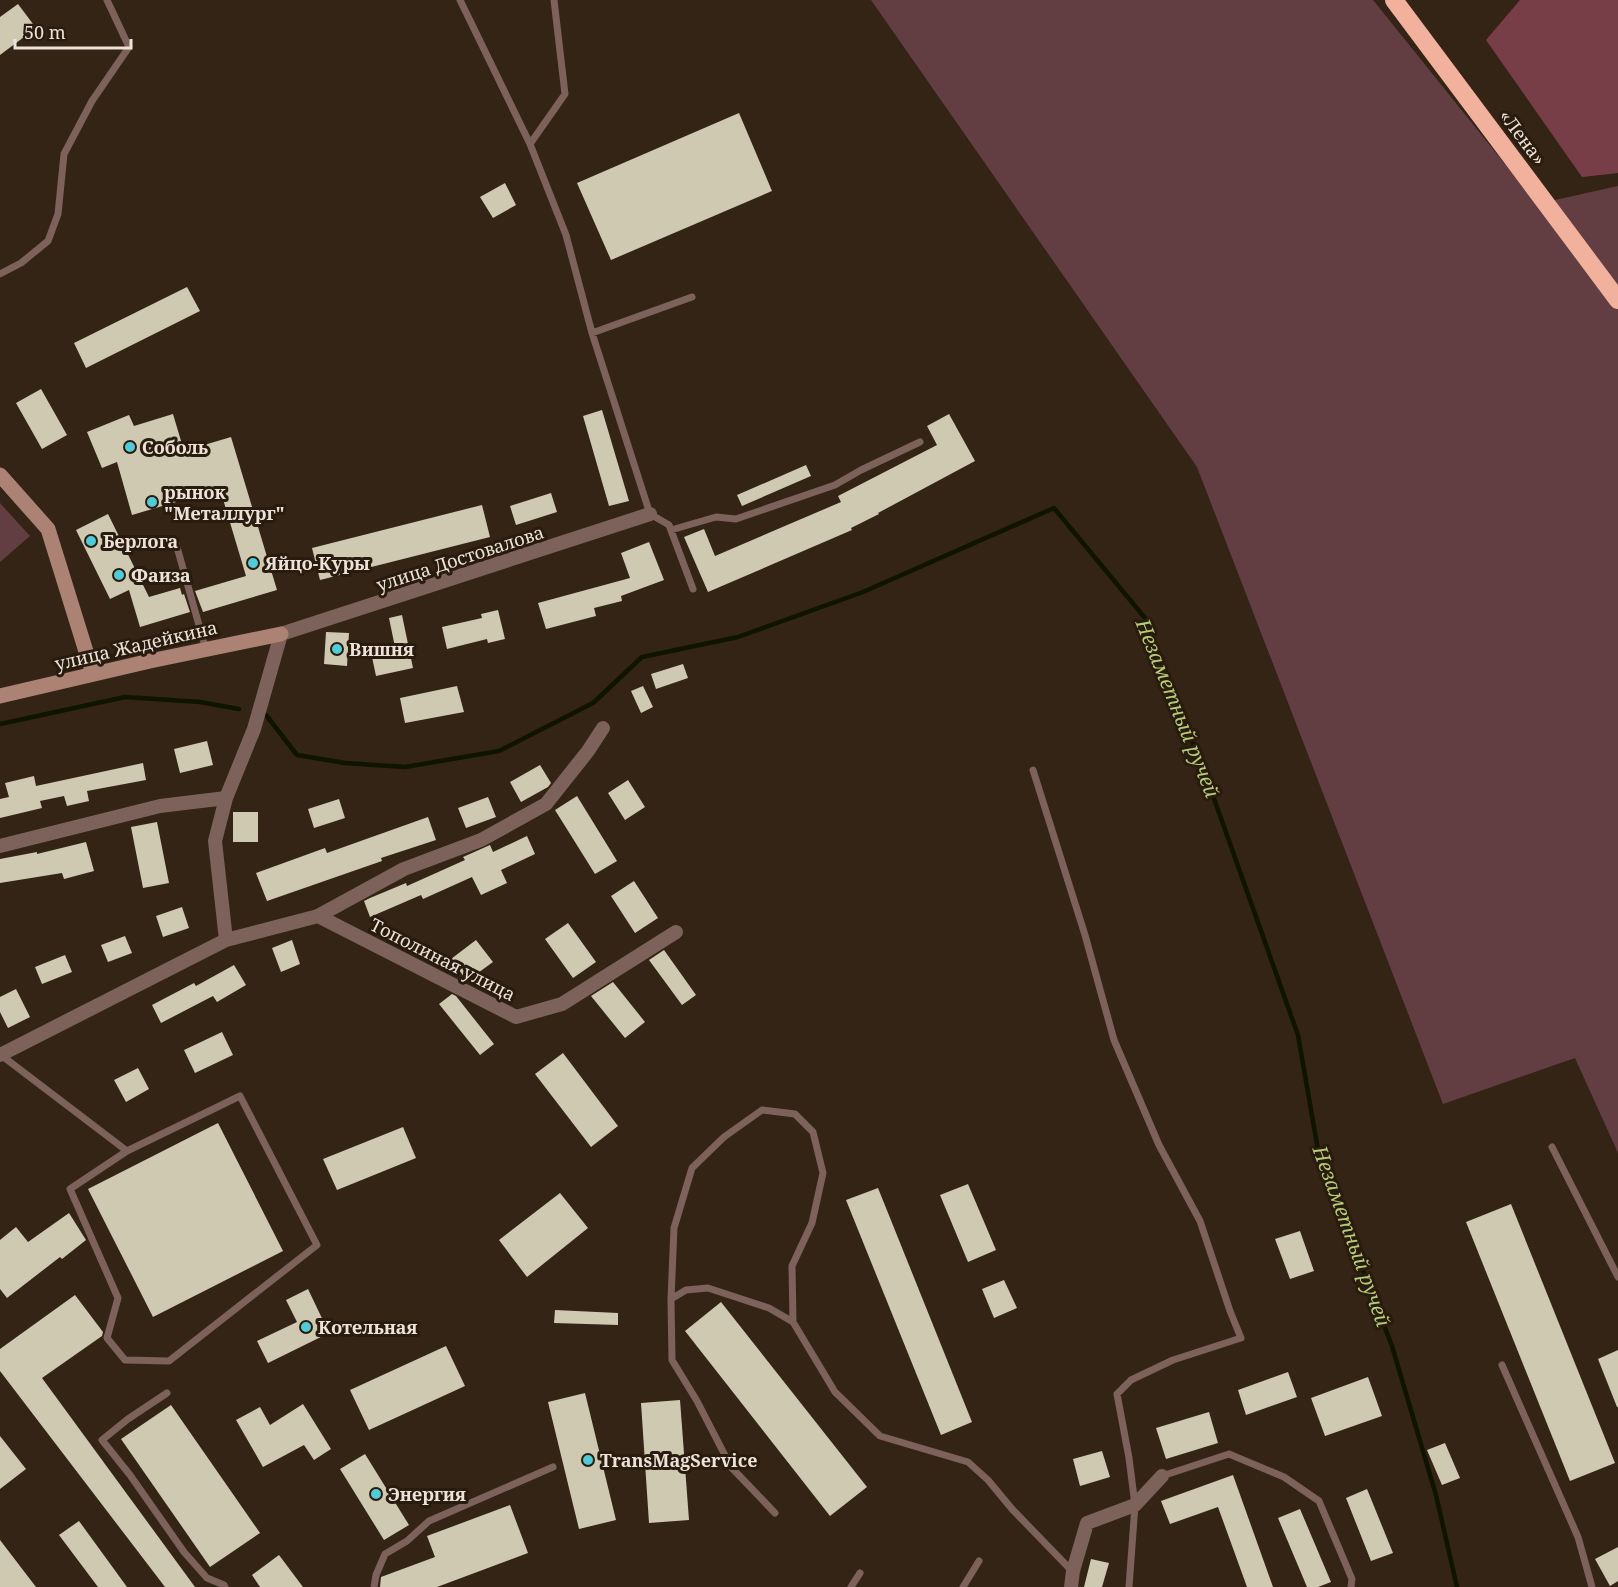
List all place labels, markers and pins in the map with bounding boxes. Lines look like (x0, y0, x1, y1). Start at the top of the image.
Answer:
place label: Соболь (142, 435, 208, 459)
marker: Соболь (123, 440, 137, 454)
place label: рынок "Металлург" (164, 480, 285, 525)
marker: рынок "Металлург" (145, 495, 159, 509)
place label: Берлога (103, 529, 178, 553)
marker: Берлога (84, 534, 98, 548)
place label: Яйцо-Куры (264, 551, 370, 575)
marker: Яйцо-Куры (246, 556, 260, 570)
place label: Фаиза (131, 563, 191, 587)
marker: Фаиза (112, 568, 126, 582)
place label: Вишня (349, 637, 414, 661)
marker: Вишня (330, 642, 344, 656)
place label: Котельная (318, 1315, 418, 1339)
marker: Котельная (299, 1320, 313, 1334)
place label: TransMagService (600, 1448, 757, 1472)
marker: TransMagService (581, 1453, 595, 1467)
place label: Энергия (388, 1482, 466, 1506)
marker: Энергия (369, 1487, 383, 1501)

